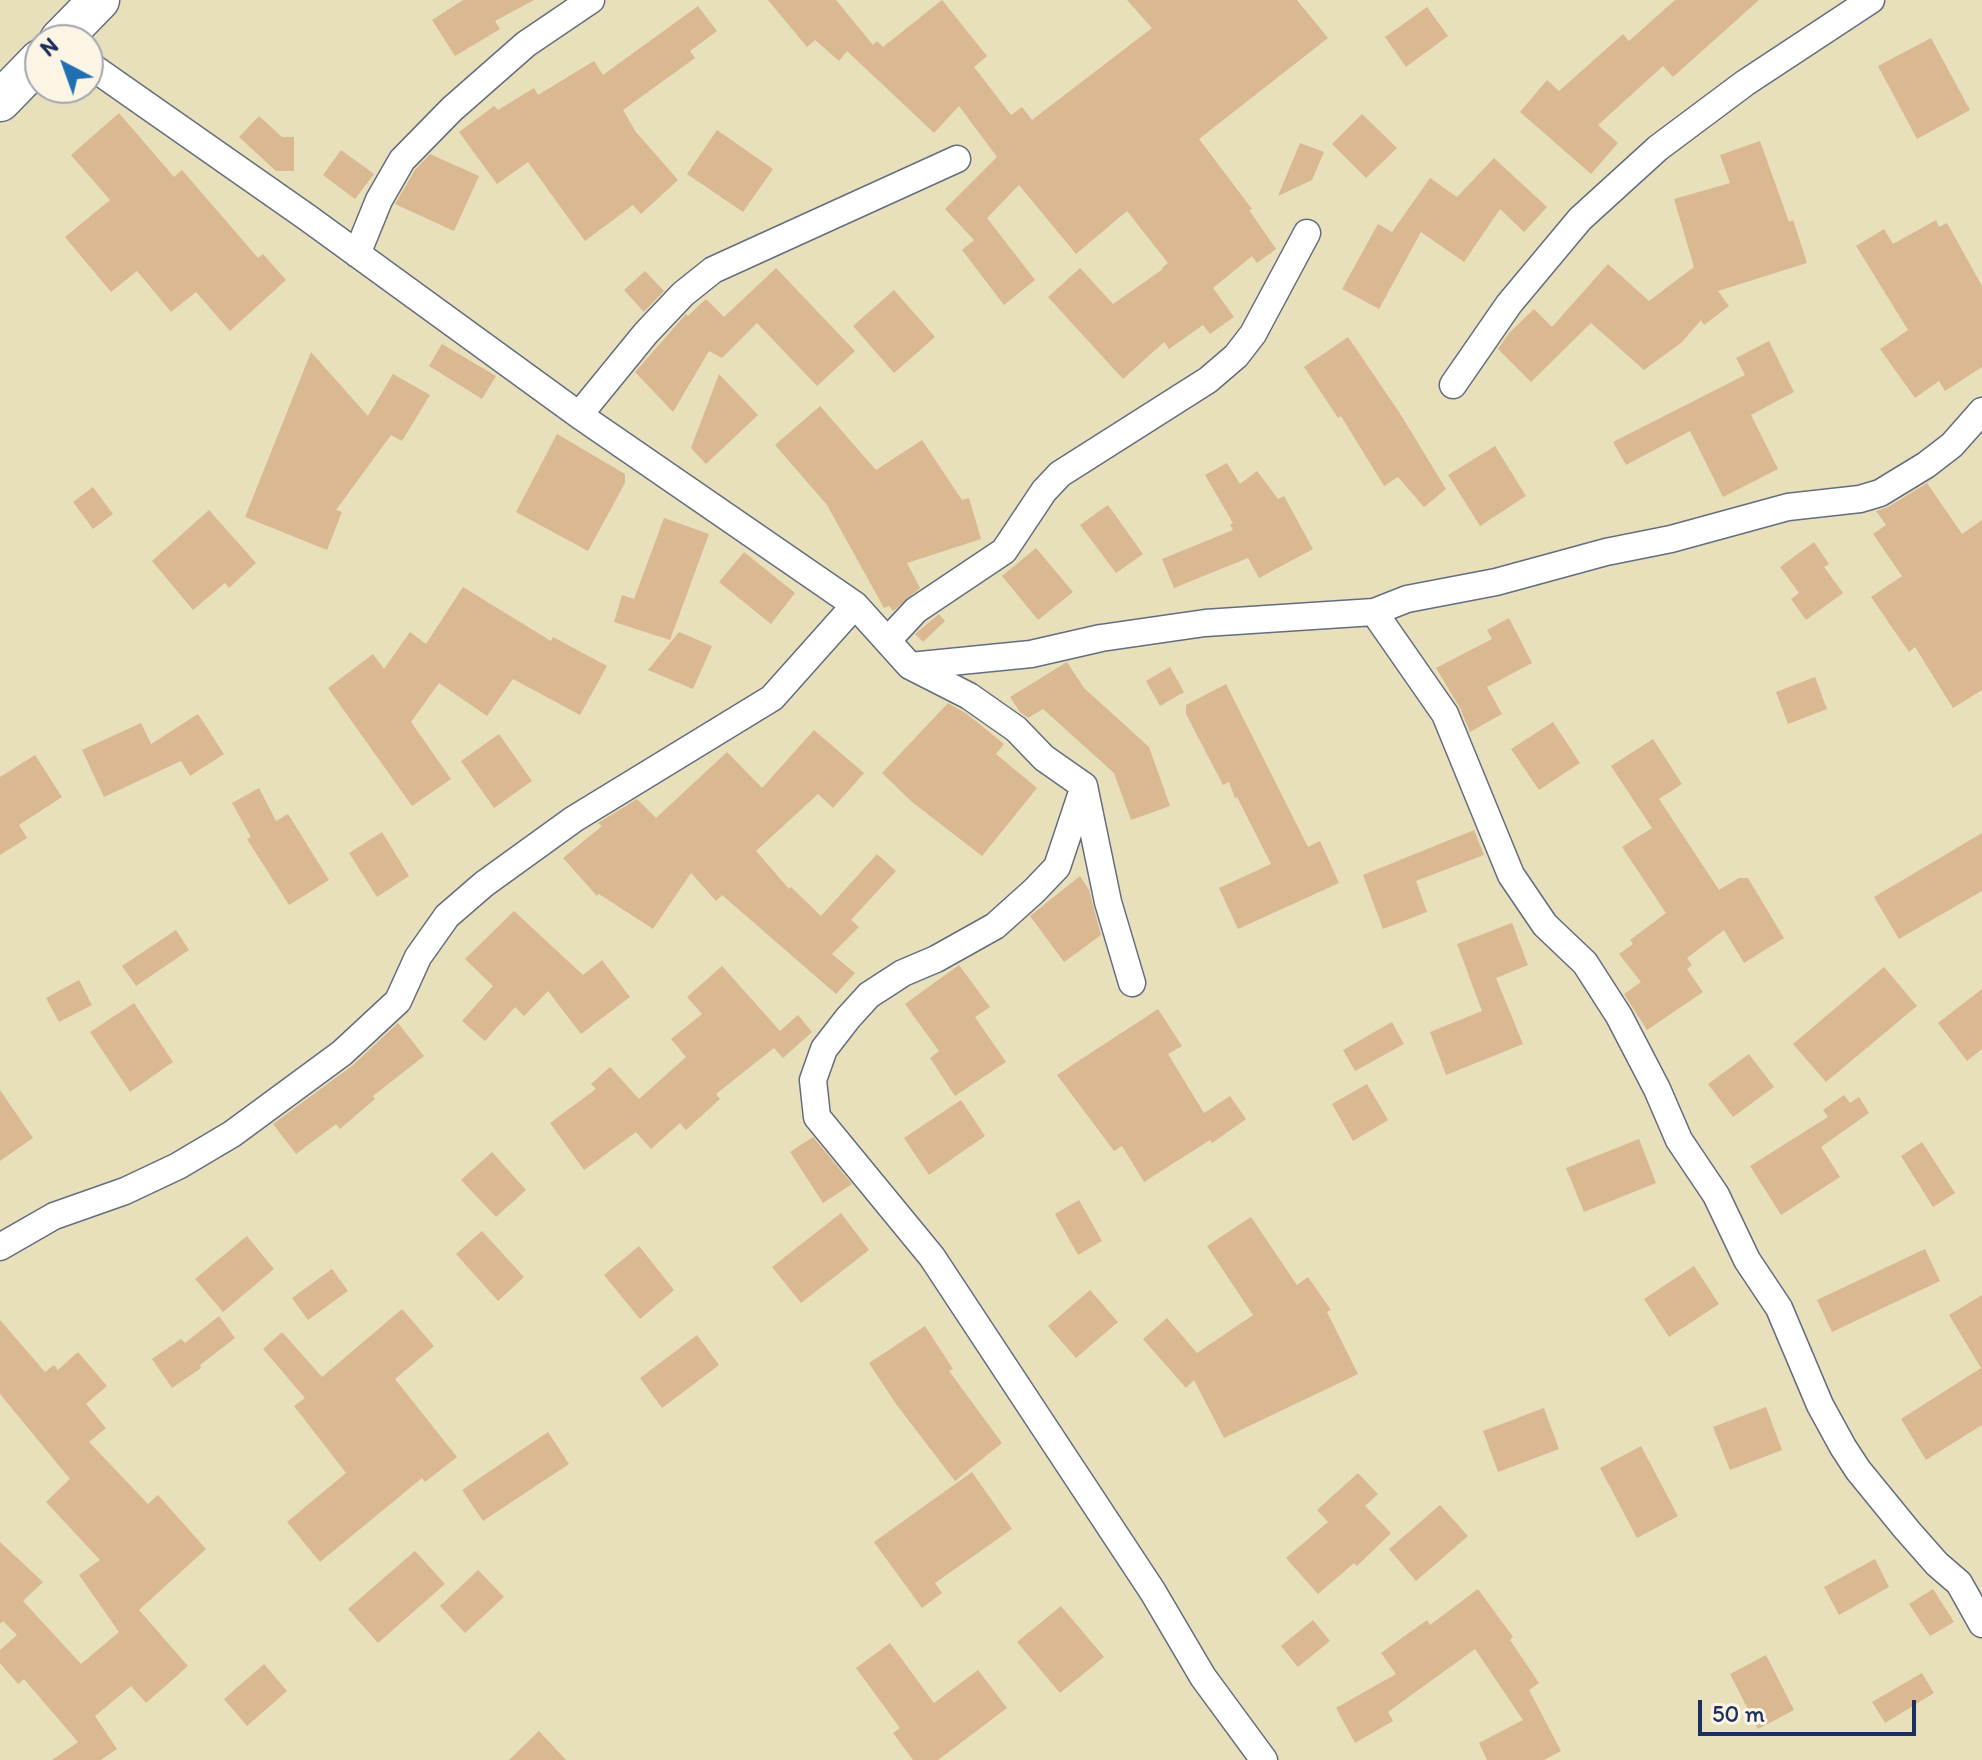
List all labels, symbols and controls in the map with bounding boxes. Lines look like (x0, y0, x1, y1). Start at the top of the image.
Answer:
north arrow (24, 24, 104, 104)
text: N (35, 32, 64, 62)
scale bar (1702, 1684, 1920, 1734)
text: 50 m (1712, 1699, 1765, 1728)

